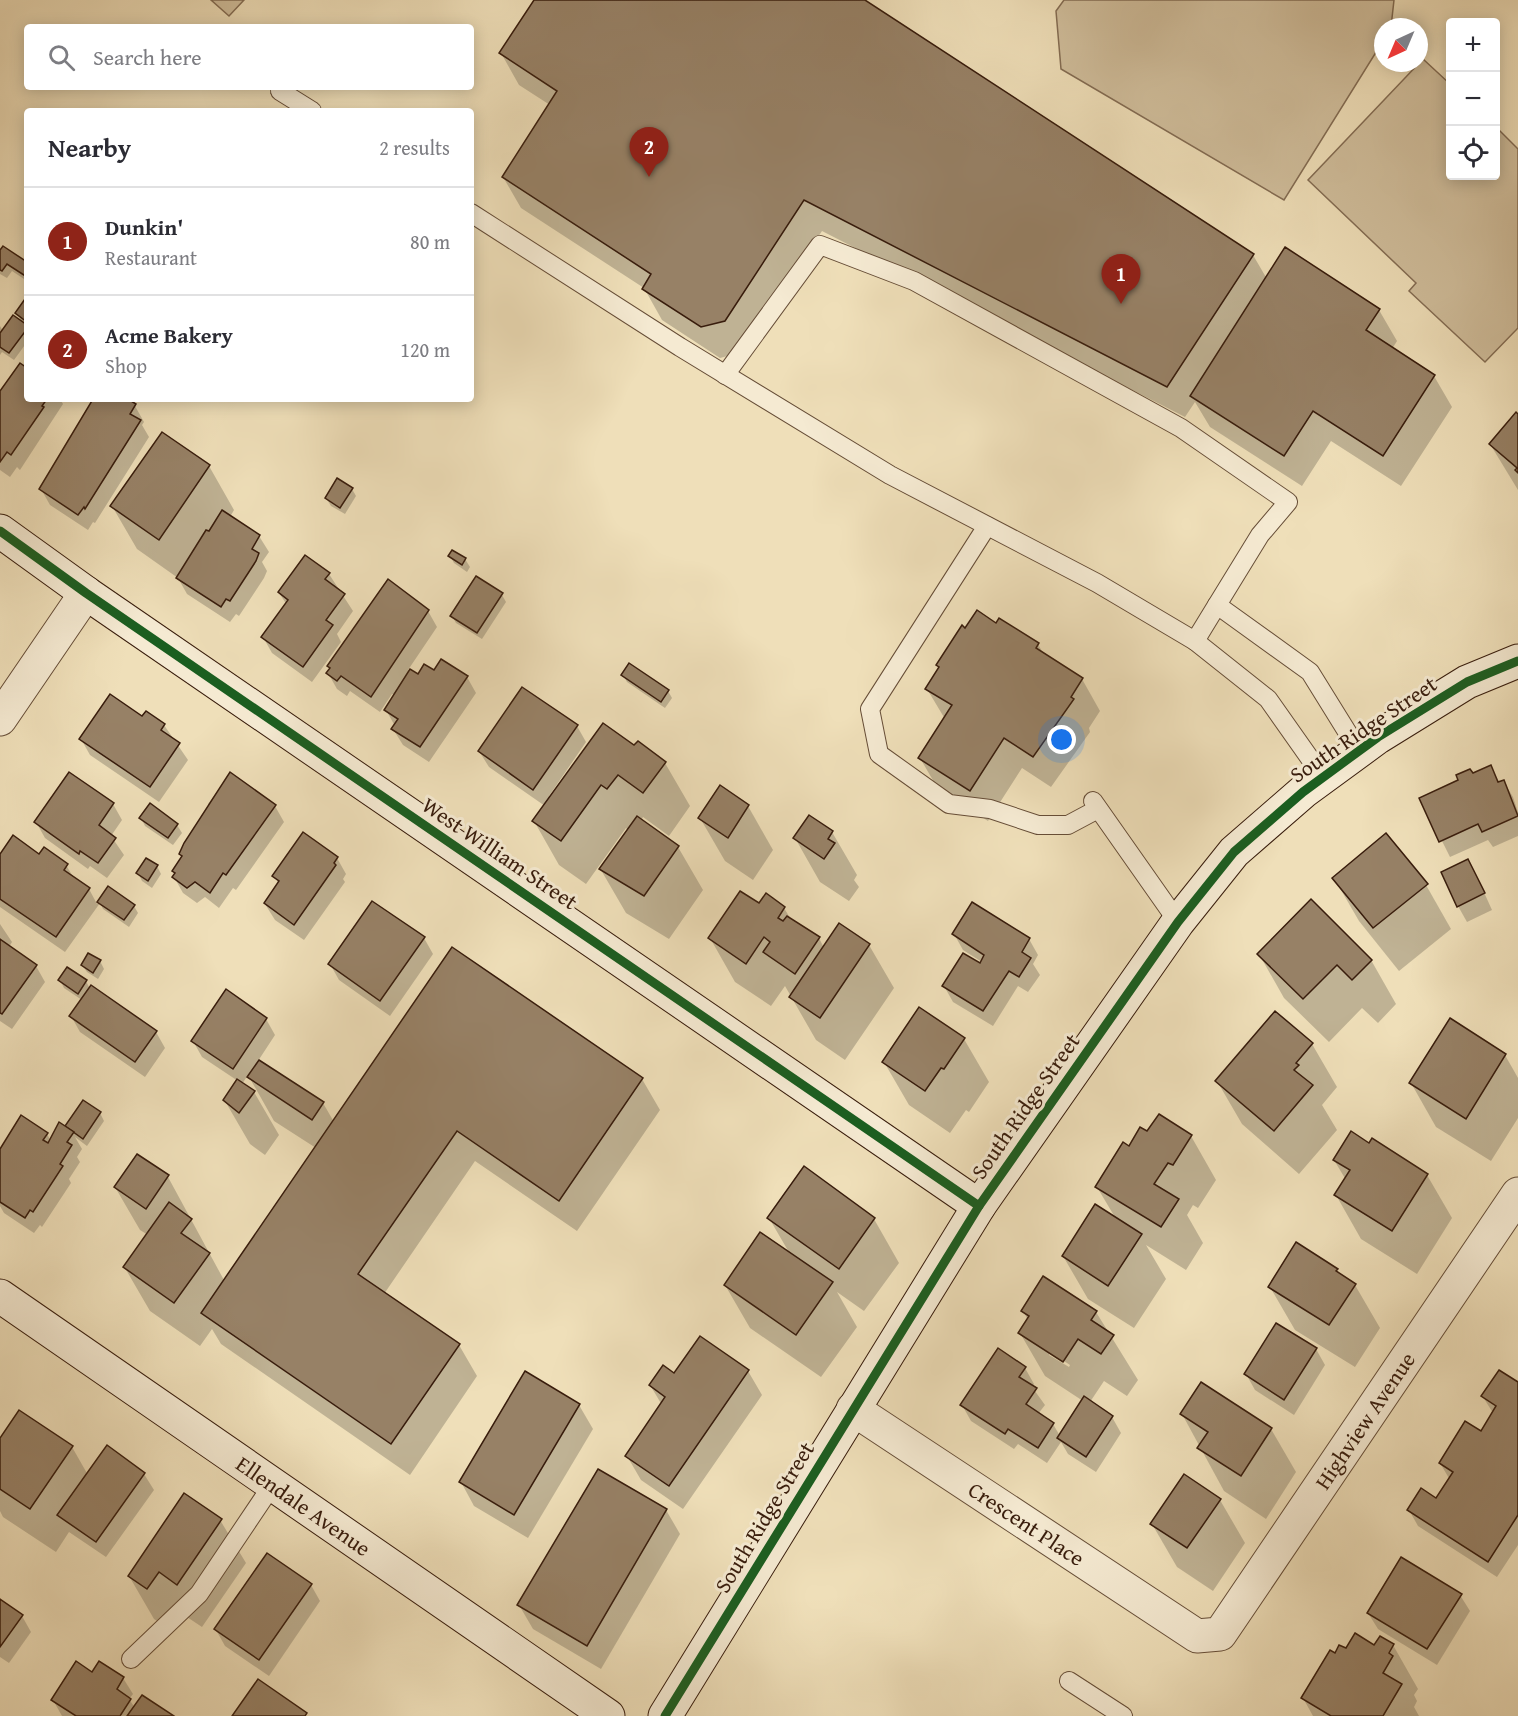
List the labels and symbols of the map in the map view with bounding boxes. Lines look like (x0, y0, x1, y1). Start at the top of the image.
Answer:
north arrow (1374, 18, 1428, 72)
pin: 2 (630, 128, 668, 177)
pin: 1 (1102, 254, 1140, 304)
street label: South Ridge Street (1283, 668, 1443, 790)
your location (1047, 725, 1076, 754)
street label: West William Street (416, 789, 584, 917)
street label: South Ridge Street (963, 1027, 1087, 1185)
street label: Highview Avenue (1307, 1345, 1423, 1496)
street label: South Ridge Street (706, 1435, 822, 1599)
street label: Ellendale Avenue (230, 1448, 377, 1564)
street label: Crescent Place (962, 1473, 1091, 1574)

